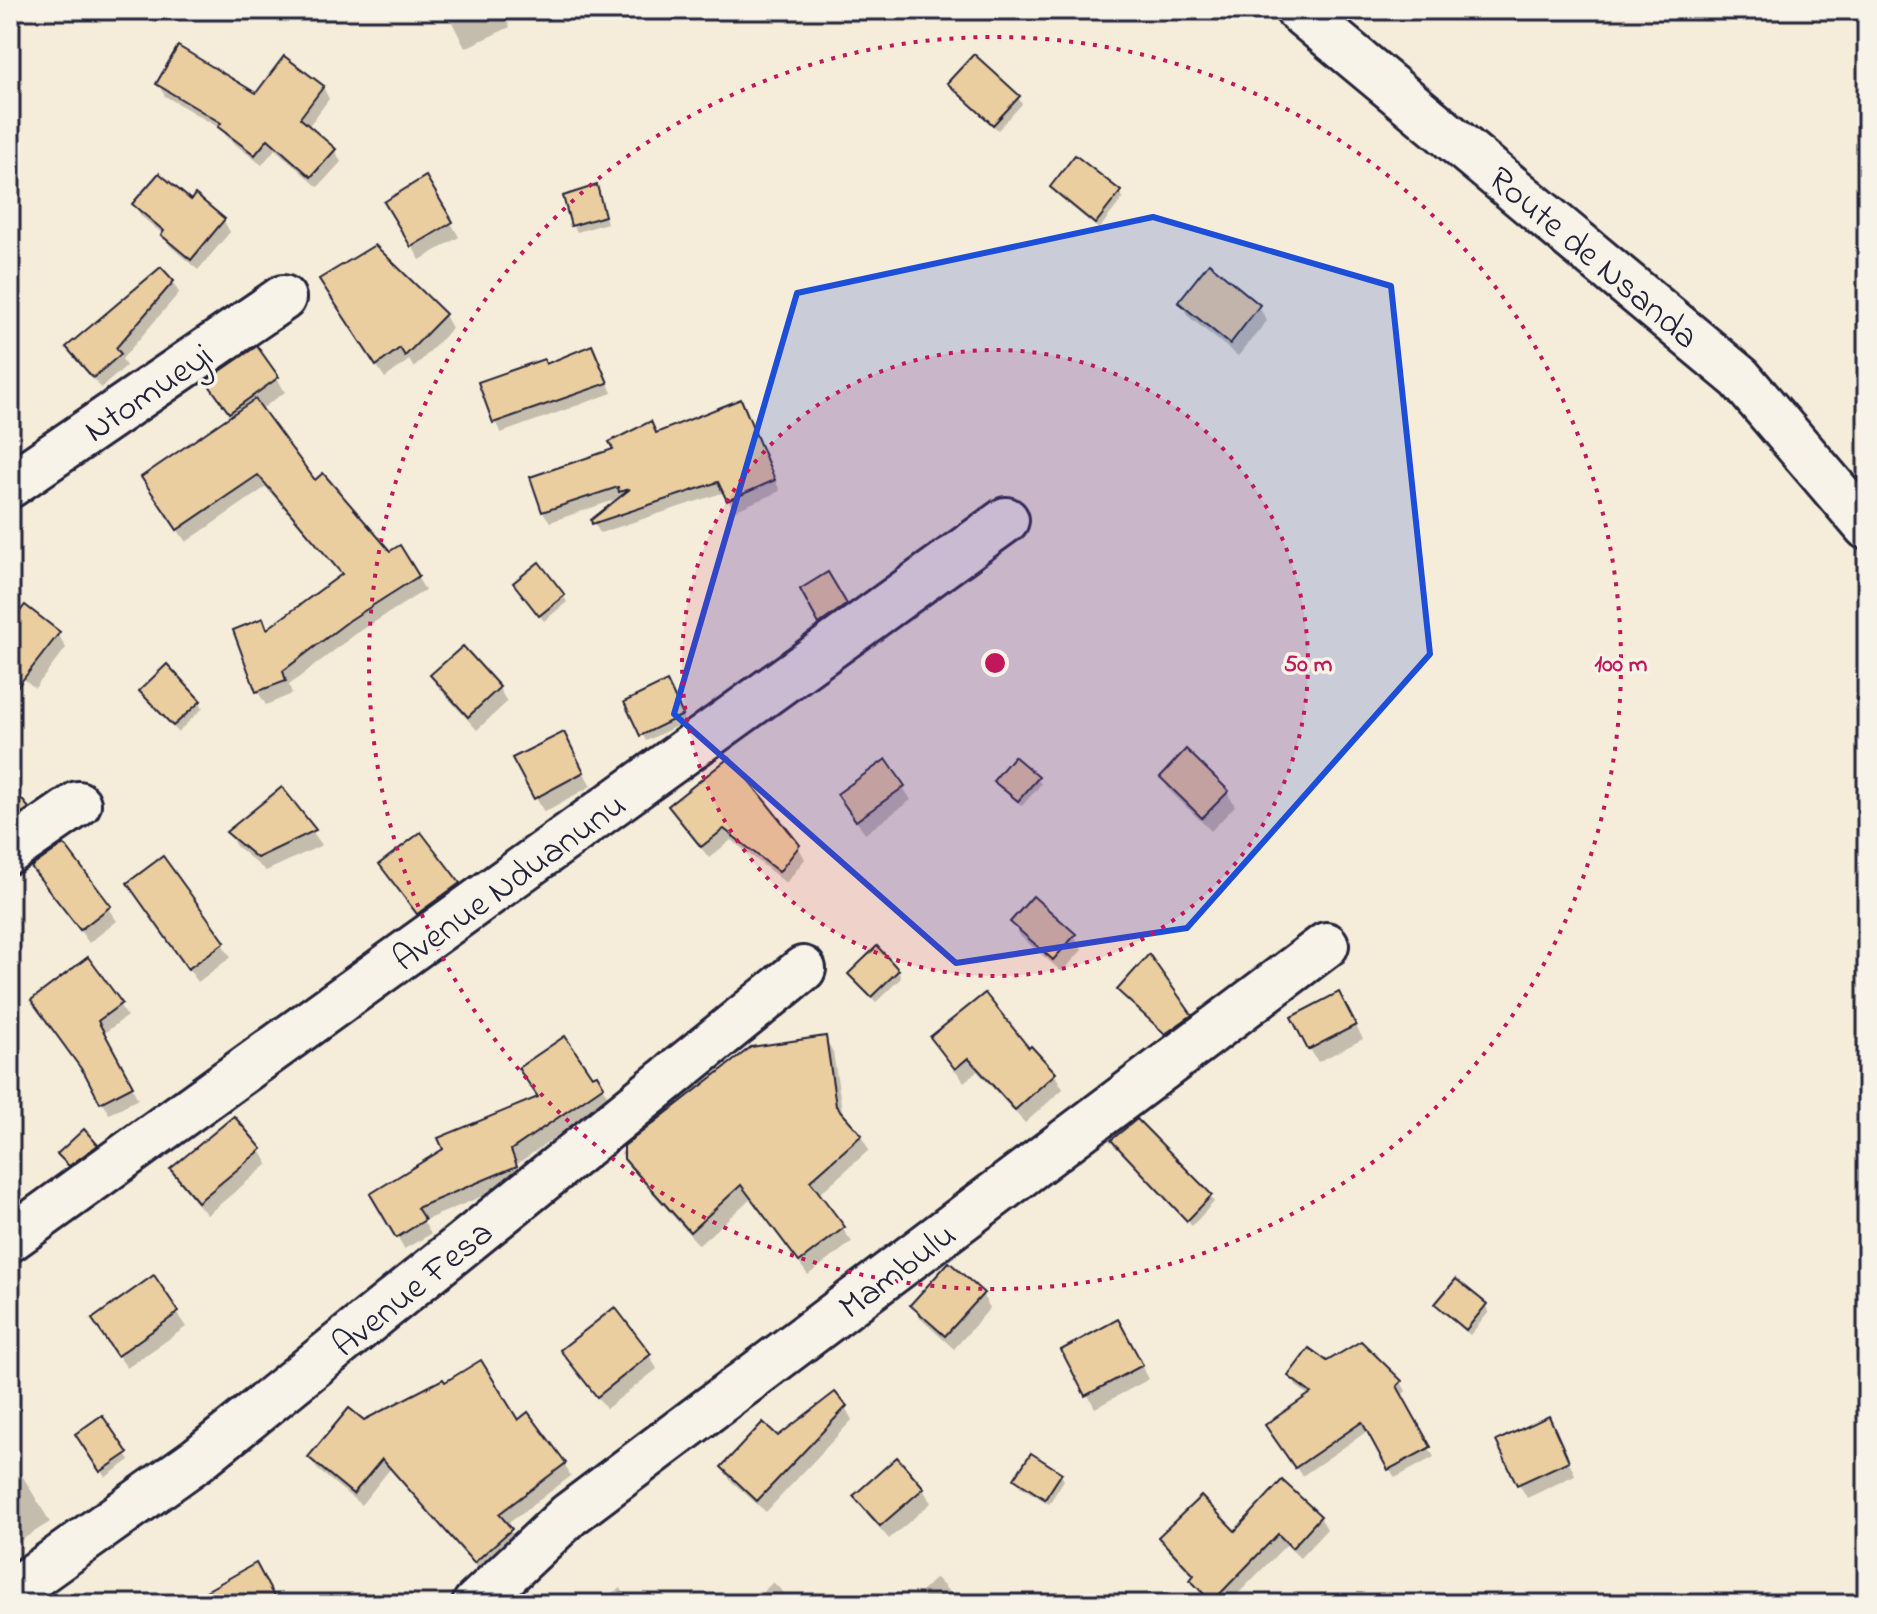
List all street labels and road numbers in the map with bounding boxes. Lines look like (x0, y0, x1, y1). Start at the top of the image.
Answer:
street label: Route de Nsanda (1475, 155, 1709, 364)
street label: Ntomueyi (74, 332, 225, 458)
street label: Avenue Nduanunu (383, 781, 638, 987)
street label: Avenue Fesa (322, 1209, 506, 1372)
street label: Mambulu (829, 1211, 969, 1334)

